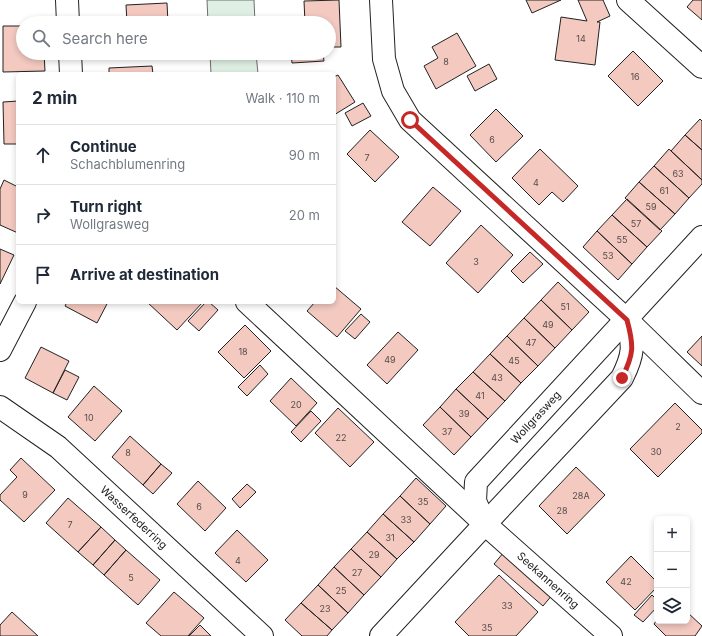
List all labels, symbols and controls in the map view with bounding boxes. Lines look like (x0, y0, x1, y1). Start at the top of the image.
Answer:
search box (16, 16, 336, 60)
icon: search (30, 27, 52, 49)
text: Search here (62, 29, 148, 48)
house number: 14 (576, 33, 586, 44)
house number: 8 (443, 56, 449, 67)
house number: 16 (630, 71, 640, 82)
text: 2 min (32, 88, 77, 108)
text: Walk · 110 m (245, 90, 320, 106)
route start (401, 111, 419, 129)
house number: 6 (489, 134, 495, 145)
text: Continue (70, 137, 137, 156)
icon: ahead (32, 144, 54, 166)
text: 90 m (289, 147, 320, 163)
house number: 7 (364, 152, 370, 163)
text: Schachblumenring (70, 156, 185, 172)
house number: 63 (672, 168, 684, 179)
house number: 4 (533, 177, 539, 188)
house number: 61 (659, 185, 669, 196)
text: Turn right (70, 197, 142, 216)
house number: 59 (645, 201, 657, 212)
icon: right (32, 204, 54, 226)
text: 20 m (289, 207, 320, 223)
text: Wollgrasweg (70, 216, 149, 232)
house number: 57 (631, 218, 641, 229)
house number: 55 (617, 234, 627, 245)
house number: 53 (602, 250, 614, 261)
house number: 3 (473, 256, 479, 267)
icon: arrive (32, 264, 54, 286)
text: Arrive at destination (70, 265, 219, 284)
house number: 51 (560, 301, 570, 312)
house number: 49 (542, 319, 554, 330)
house number: 47 (526, 337, 536, 348)
house number: 18 (238, 346, 248, 357)
house number: 49 (384, 354, 396, 365)
house number: 45 (508, 355, 520, 366)
route end (613, 369, 631, 387)
house number: 43 (491, 372, 503, 383)
street label: Wollgrasweg (508, 388, 564, 447)
house number: 41 (475, 390, 485, 401)
house number: 20 (290, 399, 302, 410)
house number: 39 (458, 408, 470, 419)
house number: 10 (84, 412, 94, 423)
house number: 2 (675, 421, 681, 432)
house number: 37 (442, 426, 452, 437)
house number: 22 (336, 432, 346, 443)
house number: 30 (650, 446, 662, 457)
house number: 8 (125, 447, 131, 458)
street label: Wasserfederring (97, 483, 171, 552)
house number: 9 (22, 489, 28, 500)
house number: 28A (572, 490, 590, 501)
house number: 35 (417, 496, 429, 507)
house number: 6 (196, 501, 202, 512)
house number: 28 (556, 505, 568, 516)
house number: 33 (400, 514, 412, 525)
map controls (654, 516, 690, 624)
button: + (654, 516, 690, 552)
house number: 7 (67, 519, 73, 530)
house number: 31 (385, 532, 395, 543)
house number: 29 (368, 549, 380, 560)
street label: Seekannenring (514, 549, 582, 611)
button: − (654, 552, 690, 588)
house number: 4 (235, 555, 241, 566)
house number: 27 (352, 567, 362, 578)
house number: 5 (128, 572, 134, 583)
house number: 42 (620, 576, 632, 587)
house number: 25 (336, 585, 346, 596)
button: layers (654, 588, 690, 624)
house number: 33 (501, 600, 513, 611)
house number: 23 (319, 603, 331, 614)
house number: 35 (481, 622, 493, 633)

